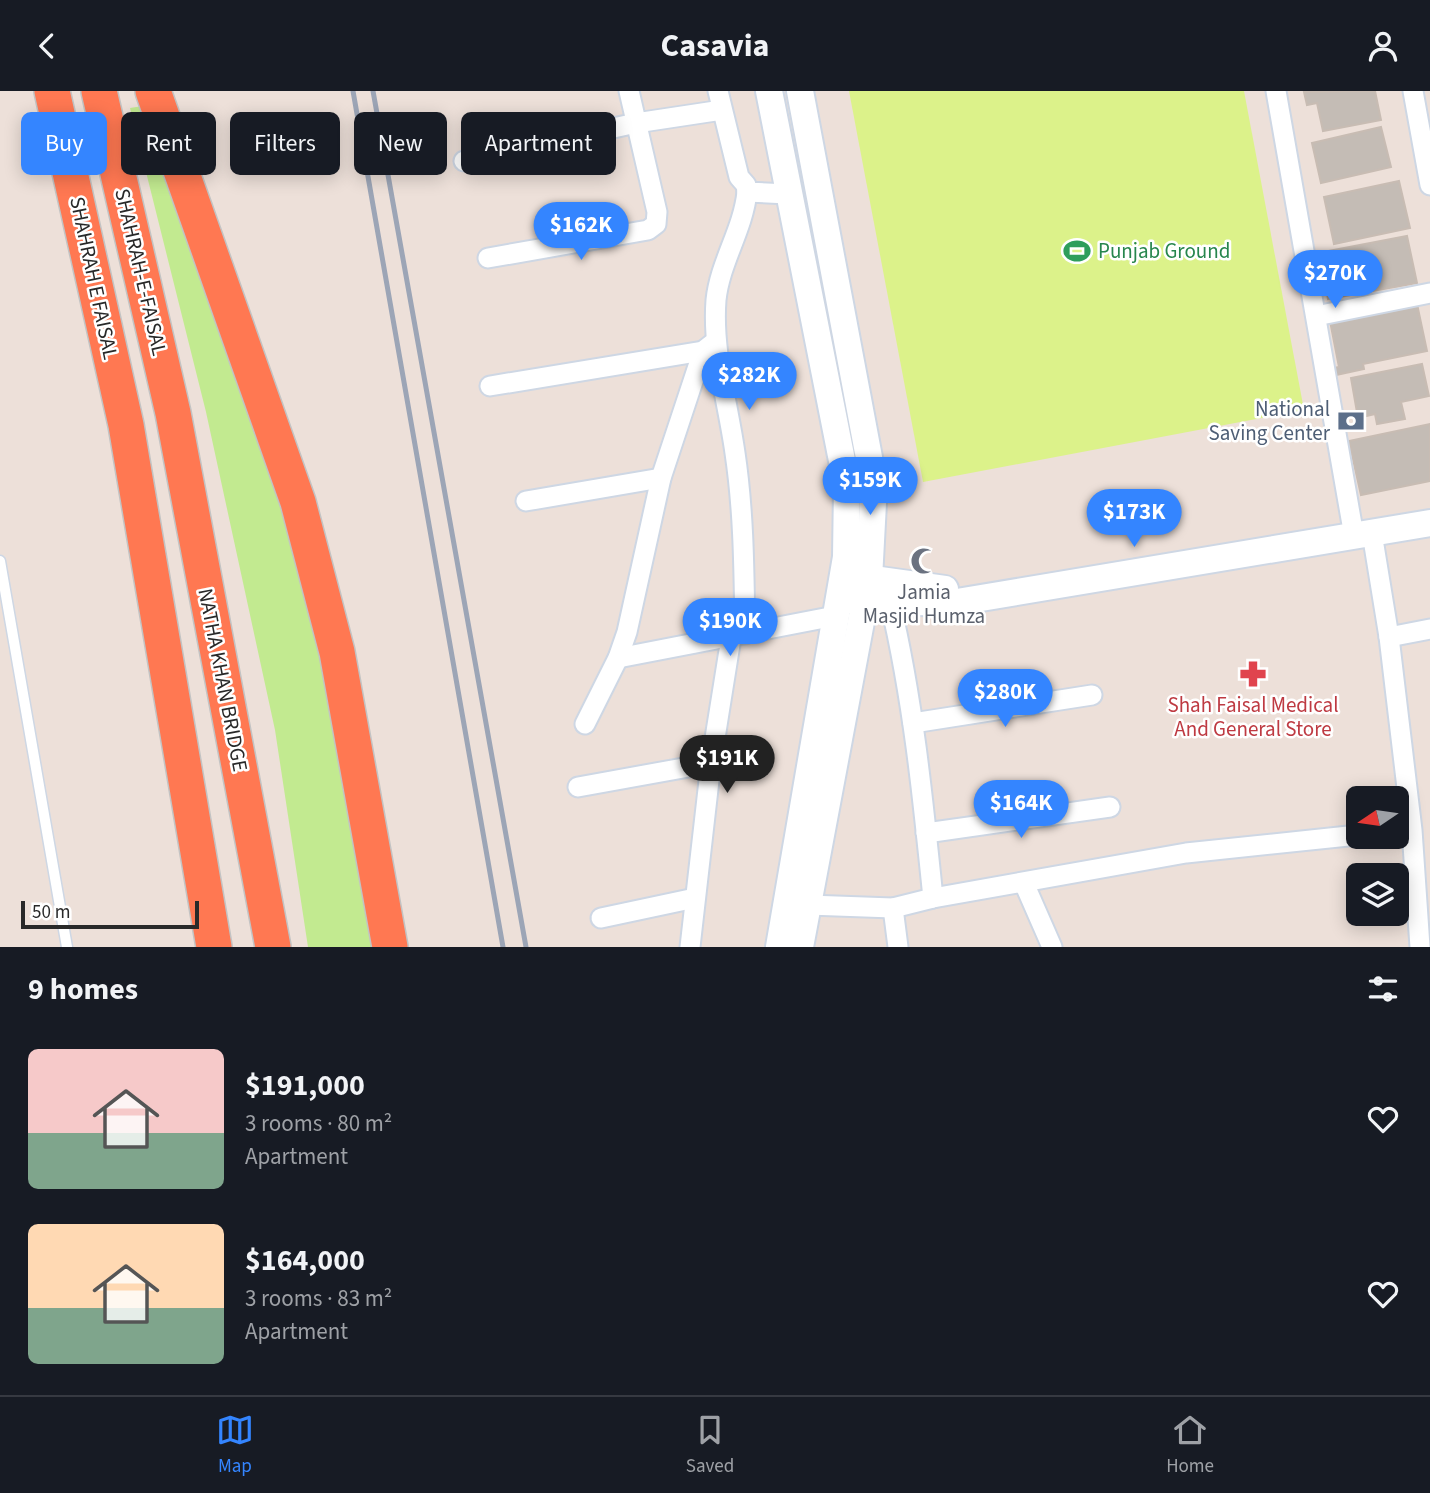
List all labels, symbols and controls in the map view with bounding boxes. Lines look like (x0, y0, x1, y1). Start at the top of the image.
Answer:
text: Casavia (661, 23, 769, 69)
icon: back (28, 27, 66, 65)
icon: person (1364, 27, 1402, 65)
chip: Buy (21, 112, 107, 175)
chip: Rent (121, 112, 216, 175)
chip: Filters (230, 112, 340, 175)
chip: New (354, 112, 447, 175)
chip: Apartment (461, 112, 616, 175)
street label: SHAHRAH-E-FAISAL (107, 186, 175, 358)
street label: SHAHRAH E FAISAL (62, 194, 126, 362)
pin: $162K (532, 202, 630, 262)
text: $162K (550, 208, 612, 241)
sports icon: Punjab Ground (1062, 236, 1092, 266)
place label: Punjab Ground (1098, 236, 1230, 266)
pin: $270K (1286, 251, 1384, 310)
text: $270K (1304, 256, 1366, 289)
pin: $282K (700, 353, 798, 412)
text: $282K (718, 358, 780, 391)
place label: National Saving Center (1209, 394, 1331, 448)
bank icon: National Saving Center (1336, 406, 1366, 436)
pin: $159K (821, 457, 919, 517)
text: $159K (839, 463, 901, 496)
pin: $173K (1085, 489, 1183, 549)
text: $173K (1103, 495, 1165, 528)
mosque icon: Jamia Masjid Humza (909, 546, 939, 576)
place label: Jamia Masjid Humza (863, 577, 985, 631)
street label: NATHA KHAN BRIDGE (191, 586, 255, 774)
pin: $190K (681, 599, 779, 658)
text: $190K (699, 604, 761, 637)
pharmacy icon: Shah Faisal Medical And General Store (1238, 659, 1268, 689)
pin: $280K (956, 669, 1054, 729)
text: $280K (974, 675, 1036, 708)
place label: Shah Faisal Medical And General Store (1167, 690, 1339, 744)
pin: $191K (678, 735, 776, 795)
text: $191K (696, 741, 758, 774)
pin: $164K (972, 781, 1070, 840)
text: $164K (990, 786, 1052, 819)
north arrow (1346, 786, 1409, 849)
map controls (1346, 786, 1409, 926)
button: layers (1346, 863, 1409, 926)
scale bar (21, 898, 200, 930)
text: 50 m (32, 899, 70, 926)
text: 9 homes (28, 968, 138, 1011)
icon: filters (1364, 970, 1402, 1008)
text: $191,000 (245, 1064, 365, 1107)
icon: home (84, 1077, 168, 1161)
icon: heart (1364, 1100, 1402, 1138)
text: 3 rooms · 80 m² (245, 1107, 392, 1140)
text: Apartment (245, 1140, 348, 1173)
text: $164,000 (245, 1239, 365, 1282)
icon: home (84, 1252, 168, 1336)
icon: heart (1364, 1275, 1402, 1313)
text: 3 rooms · 83 m² (245, 1282, 392, 1315)
text: Apartment (245, 1315, 348, 1348)
tab: Map (216, 1411, 254, 1480)
tab: Saved (686, 1411, 734, 1480)
tab: Home (1166, 1411, 1214, 1480)

